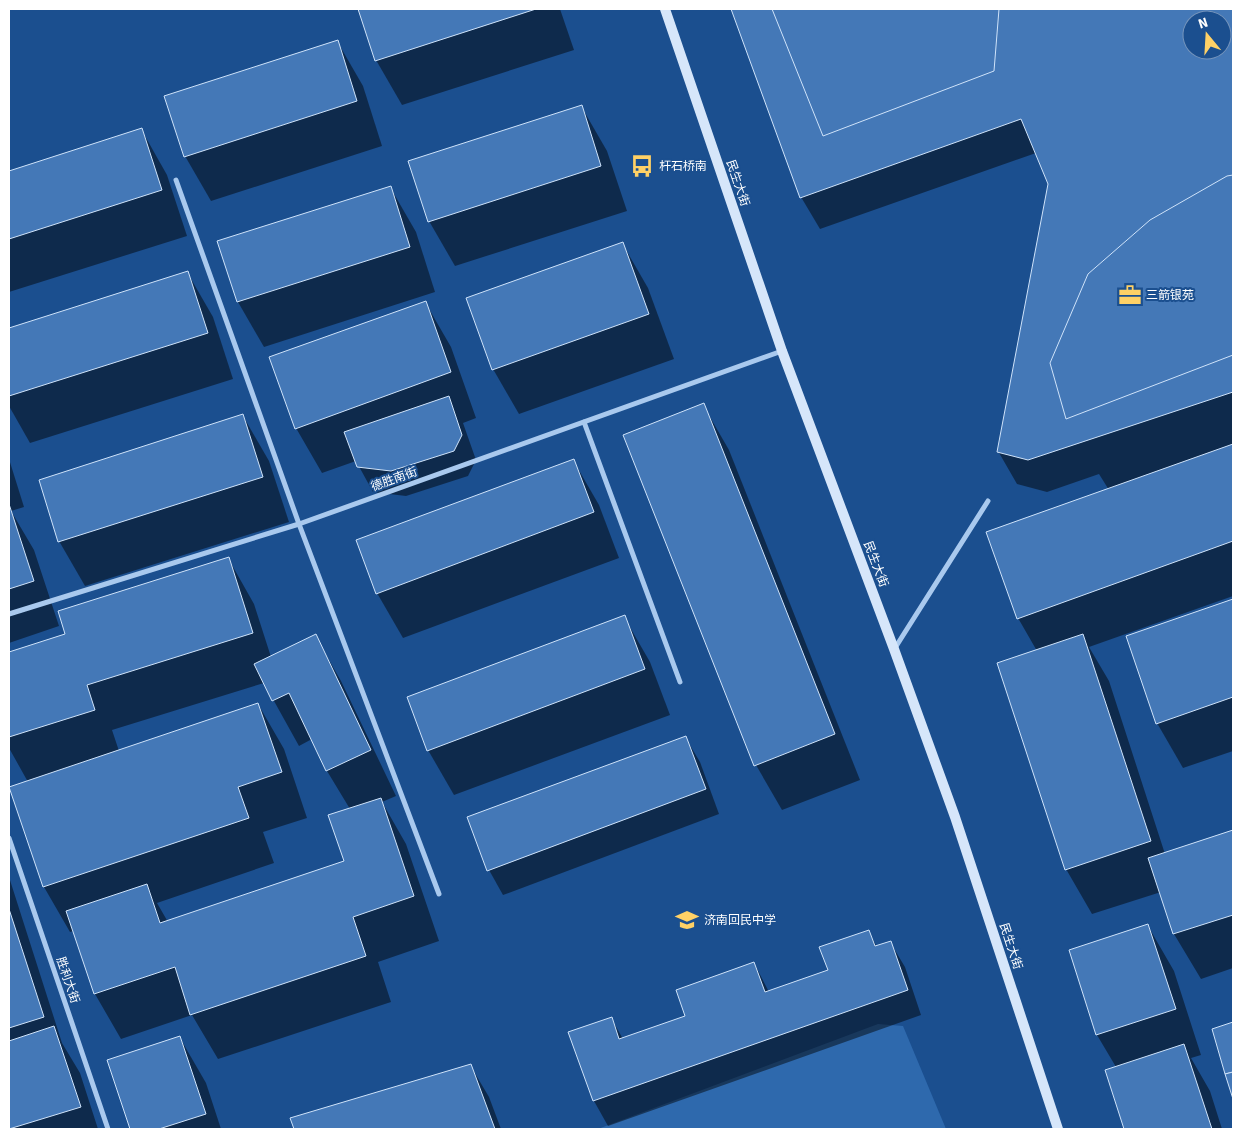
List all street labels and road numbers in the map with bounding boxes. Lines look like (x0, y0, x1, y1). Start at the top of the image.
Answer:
street label: 民生大街 (722, 158, 753, 209)
street label: 德胜南街 (369, 463, 420, 496)
street label: 民生大街 (859, 539, 892, 590)
street label: 民生大街 (995, 921, 1026, 972)
street label: 胜利大街 (52, 955, 83, 1006)

